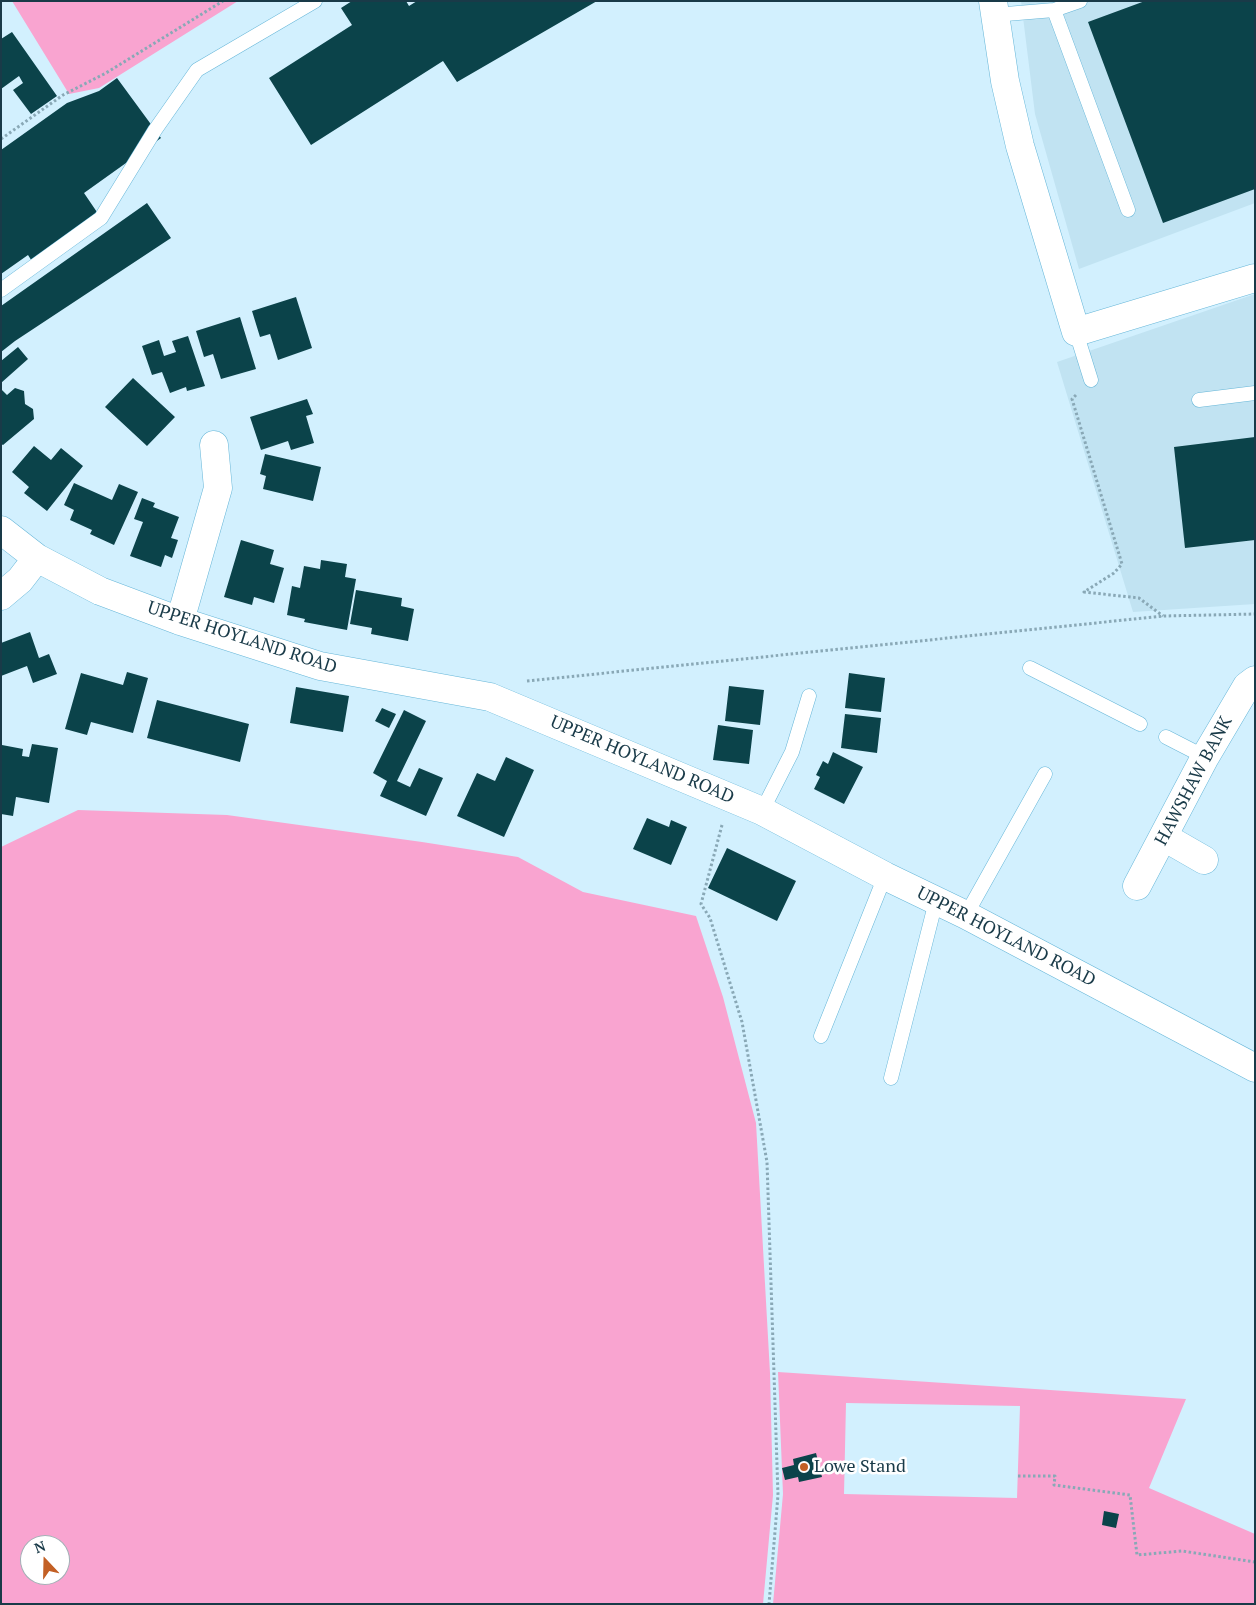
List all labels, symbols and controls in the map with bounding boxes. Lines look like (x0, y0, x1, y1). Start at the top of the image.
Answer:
street label: UPPER HOYLAND ROAD (145, 597, 339, 679)
street label: UPPER HOYLAND ROAD (547, 711, 737, 809)
street label: HAWSHAW BANK (1151, 713, 1237, 849)
street label: UPPER HOYLAND ROAD (913, 882, 1099, 992)
place label: Lowe Stand (814, 1456, 906, 1478)
marker: Lowe Stand (798, 1461, 810, 1473)
north arrow (20, 1535, 70, 1585)
text: N (31, 1536, 48, 1557)

